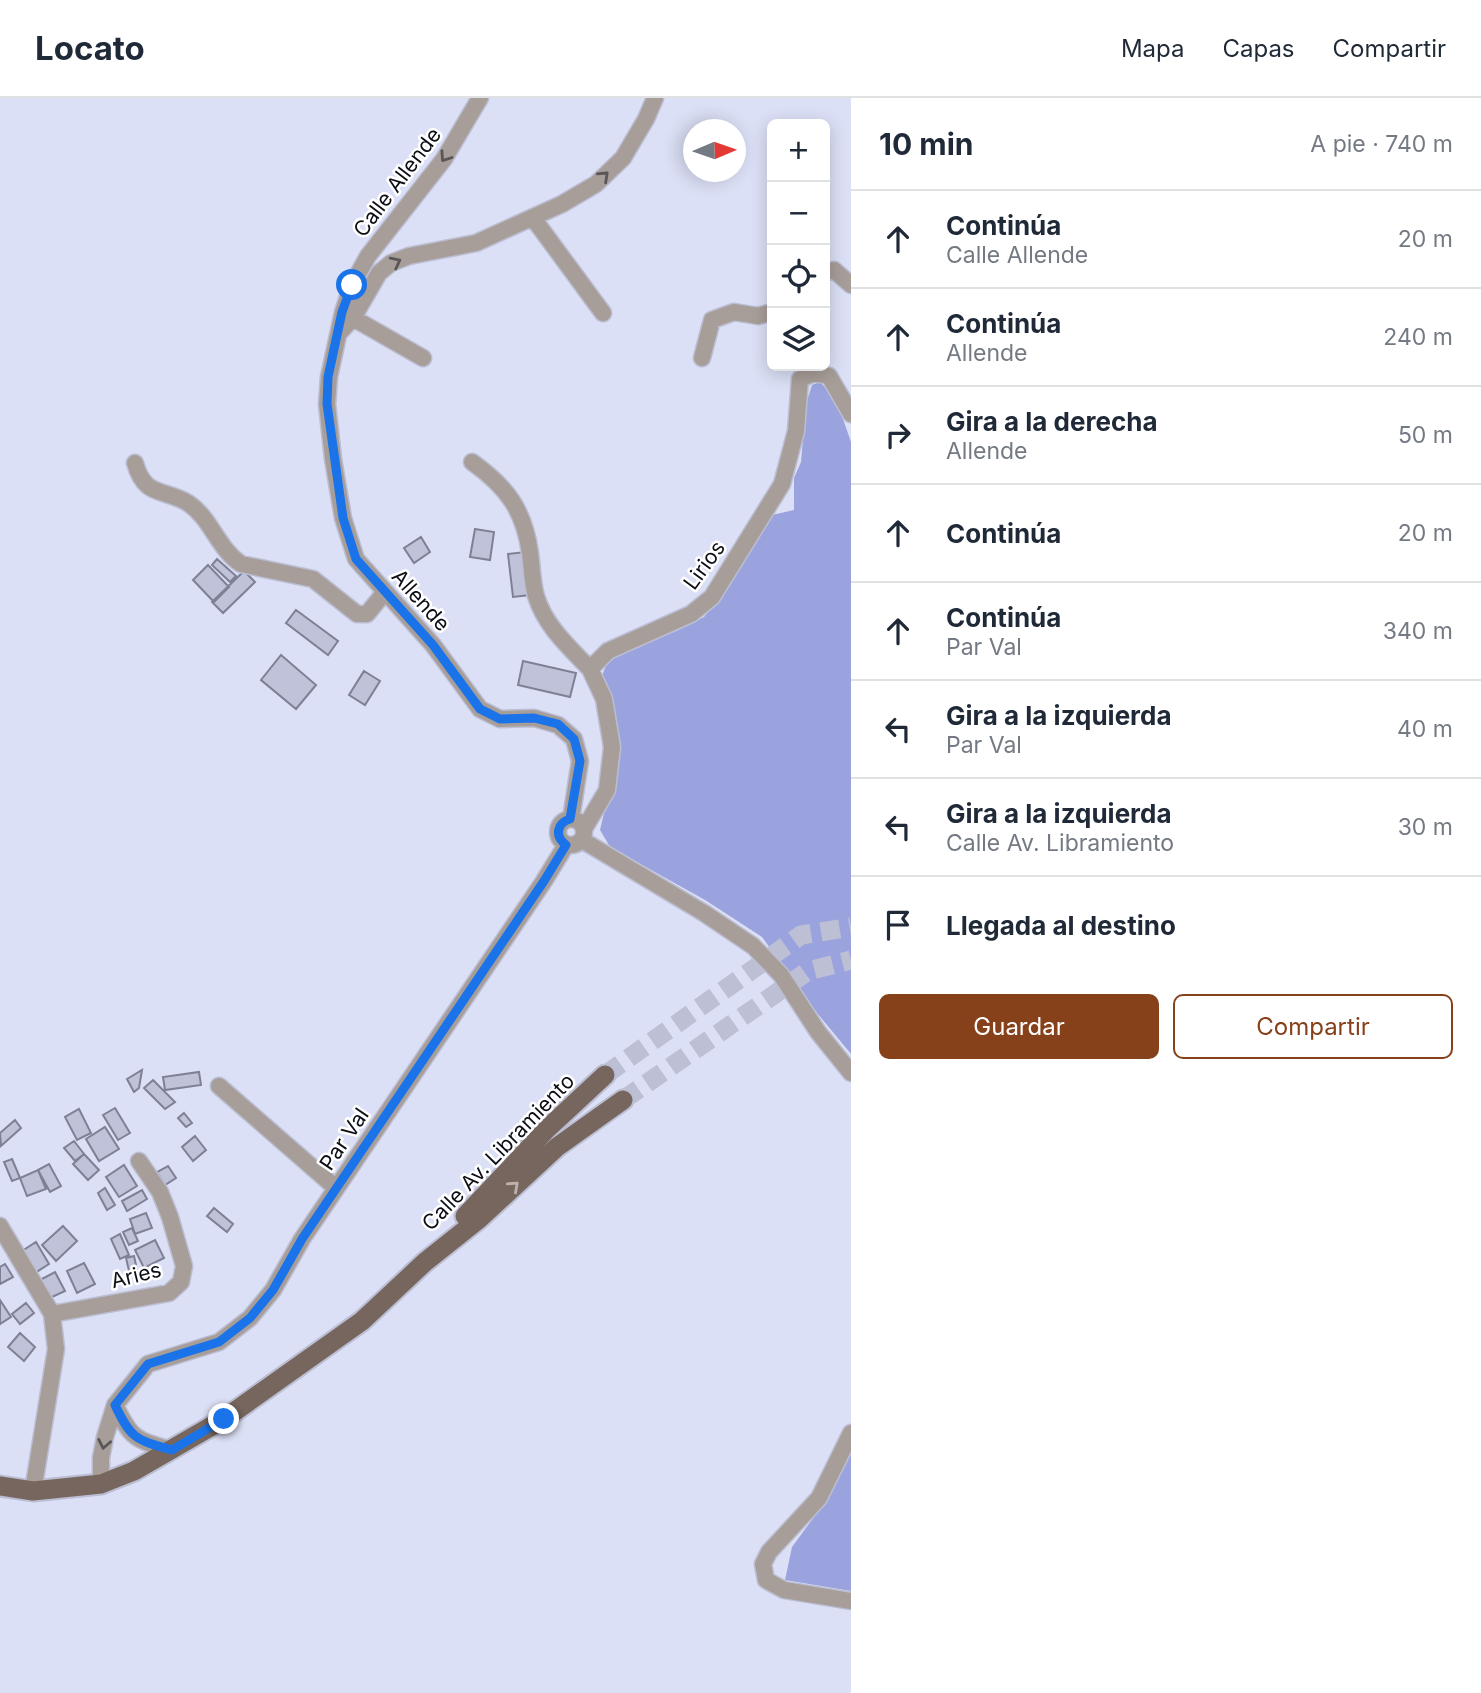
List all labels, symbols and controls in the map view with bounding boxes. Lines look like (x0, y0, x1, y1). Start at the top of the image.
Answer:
text: Locato (35, 28, 145, 68)
text: Mapa (1121, 34, 1184, 63)
text: Capas (1222, 34, 1295, 63)
text: Compartir (1333, 34, 1446, 63)
north arrow (683, 119, 746, 182)
map controls (767, 119, 830, 371)
button: + (767, 119, 830, 182)
street label: Calle Allende (348, 123, 446, 241)
text: 10 min (879, 126, 973, 162)
text: A pie · 740 m (1310, 130, 1453, 158)
one-way arrow (440, 149, 453, 162)
one-way arrow (596, 172, 609, 184)
button: − (767, 182, 830, 245)
text: Continúa (946, 210, 1061, 241)
icon: ahead (879, 220, 917, 258)
text: 20 m (1398, 225, 1453, 253)
text: Calle Allende (946, 241, 1088, 269)
button: locate (767, 245, 830, 308)
one-way arrow (389, 257, 401, 271)
route start (336, 269, 367, 300)
button: layers (767, 308, 830, 371)
text: Continúa (946, 308, 1061, 339)
icon: ahead (879, 318, 917, 356)
text: 240 m (1383, 323, 1453, 351)
text: Allende (946, 339, 1028, 367)
text: Gira a la derecha (946, 406, 1158, 437)
icon: right (879, 416, 917, 454)
text: 50 m (1398, 421, 1453, 449)
text: Allende (946, 437, 1028, 465)
icon: ahead (879, 514, 917, 552)
text: Continúa (946, 518, 1061, 549)
text: 20 m (1398, 519, 1453, 547)
street label: Lirios (678, 536, 730, 594)
street label: Allende (387, 564, 455, 636)
text: Continúa (946, 602, 1061, 633)
icon: ahead (879, 612, 917, 650)
text: 340 m (1383, 617, 1453, 645)
text: Par Val (946, 633, 1022, 661)
text: Gira a la izquierda (946, 700, 1172, 731)
icon: left (879, 710, 917, 748)
text: 40 m (1397, 715, 1453, 743)
text: Par Val (946, 731, 1022, 759)
text: Gira a la izquierda (946, 798, 1172, 829)
icon: left (879, 808, 917, 846)
text: 30 m (1398, 813, 1453, 841)
text: Calle Av. Libramiento (946, 829, 1174, 857)
icon: arrive (879, 906, 917, 944)
text: Llegada al destino (946, 910, 1176, 941)
button: Guardar (879, 994, 1159, 1059)
button: Compartir (1173, 994, 1453, 1059)
street label: Calle Av. Libramiento (417, 1068, 579, 1236)
street label: Par Val (314, 1103, 374, 1175)
one-way arrow (506, 1182, 519, 1194)
street label: Aries (108, 1257, 164, 1293)
route end (208, 1403, 239, 1434)
one-way arrow (97, 1438, 112, 1450)

